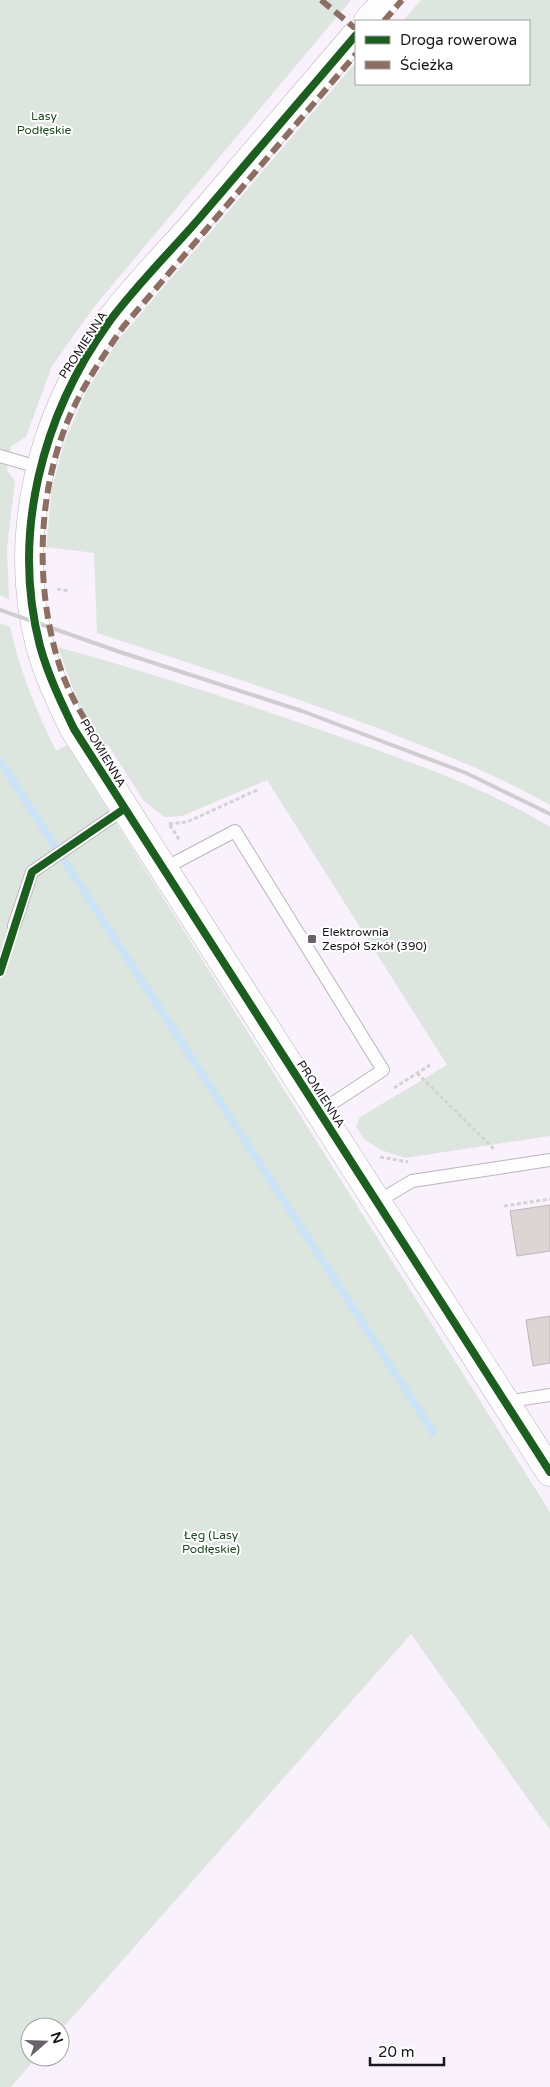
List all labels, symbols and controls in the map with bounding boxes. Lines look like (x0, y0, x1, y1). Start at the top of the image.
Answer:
legend (355, 20, 530, 85)
text: Droga rowerowa (400, 31, 517, 49)
text: Ścieżka (400, 56, 453, 74)
park label: Lasy Podłęskie (17, 109, 72, 137)
street label: PROMIENNA (56, 309, 110, 381)
street label: PROMIENNA (77, 716, 129, 790)
place label: Elektrownia Zespół Szkół (390) (322, 925, 427, 953)
marker: Elektrownia Zespół Szkół (390) (306, 933, 318, 945)
street label: PROMIENNA (294, 1058, 348, 1130)
park label: Łęg (Lasy Podłęskie) (182, 1528, 240, 1556)
north arrow (20, 2017, 70, 2067)
text: N (47, 2030, 67, 2046)
scale bar (370, 2034, 444, 2066)
text: 20 m (378, 2043, 415, 2061)

